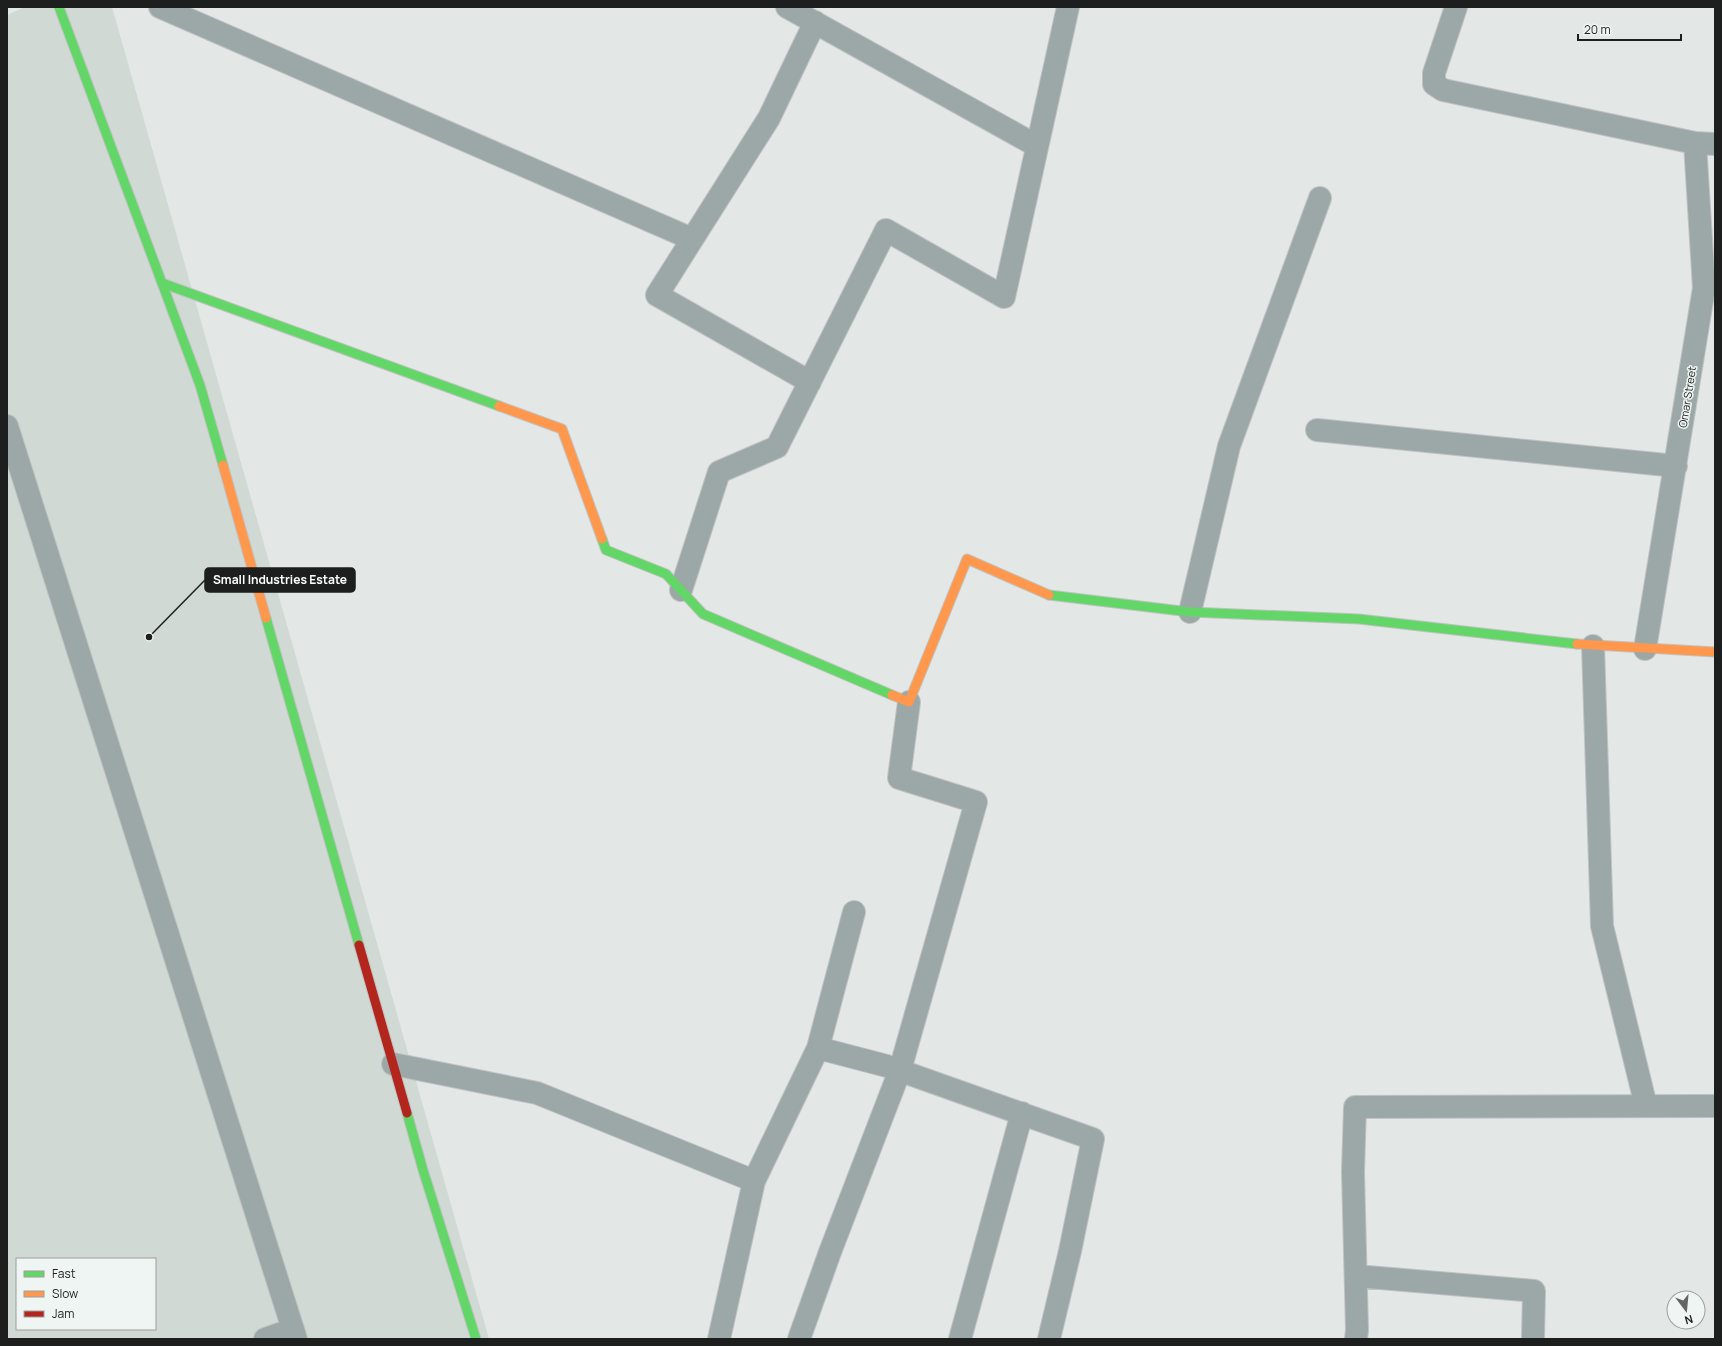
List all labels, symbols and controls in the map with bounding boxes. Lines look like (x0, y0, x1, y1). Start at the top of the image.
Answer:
scale bar (1578, 16, 1681, 42)
text: 20 m (1584, 21, 1611, 38)
street label: Omar Street (1675, 365, 1699, 429)
callout: Small Industries Estate (205, 568, 355, 592)
text: Small Industries Estate (213, 571, 347, 588)
legend (16, 1258, 156, 1330)
text: Fast (52, 1265, 76, 1282)
text: Slow (52, 1285, 78, 1302)
north arrow (1666, 1290, 1706, 1330)
text: Jam (52, 1305, 74, 1322)
text: N (1683, 1312, 1695, 1328)

